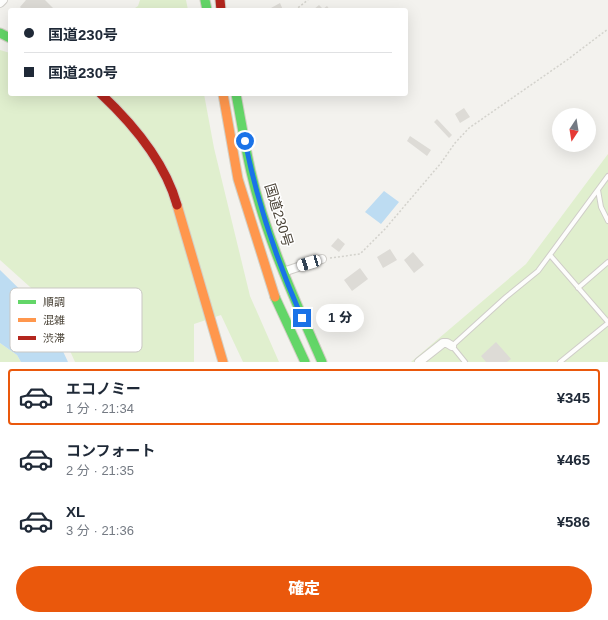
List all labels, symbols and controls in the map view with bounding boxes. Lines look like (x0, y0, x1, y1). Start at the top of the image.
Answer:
text: 国道230号 (48, 26, 118, 43)
text: 国道230号 (48, 64, 118, 81)
north arrow (552, 108, 596, 152)
map controls (552, 108, 596, 152)
route start (236, 132, 254, 150)
street label: 国道230号 (262, 181, 296, 249)
car (296, 254, 322, 272)
legend (10, 288, 142, 352)
text: 順調 (43, 296, 65, 308)
callout: 1 分 (316, 304, 364, 332)
route end (293, 309, 311, 327)
text: 1 分 (328, 310, 352, 325)
text: 混雑 (43, 314, 65, 326)
text: 渋滞 (43, 332, 65, 344)
icon: car (18, 379, 54, 415)
text: エコノミー (66, 380, 141, 397)
text: ¥345 (557, 389, 590, 406)
text: 1 分 · 21:34 (66, 401, 134, 416)
icon: car (18, 441, 54, 477)
text: コンフォート (66, 442, 156, 459)
text: ¥465 (557, 451, 590, 468)
text: 2 分 · 21:35 (66, 463, 134, 478)
icon: car (18, 503, 54, 539)
text: XL (66, 503, 85, 520)
text: ¥586 (557, 513, 590, 530)
text: 3 分 · 21:36 (66, 523, 134, 538)
button: 確定 (16, 566, 592, 612)

